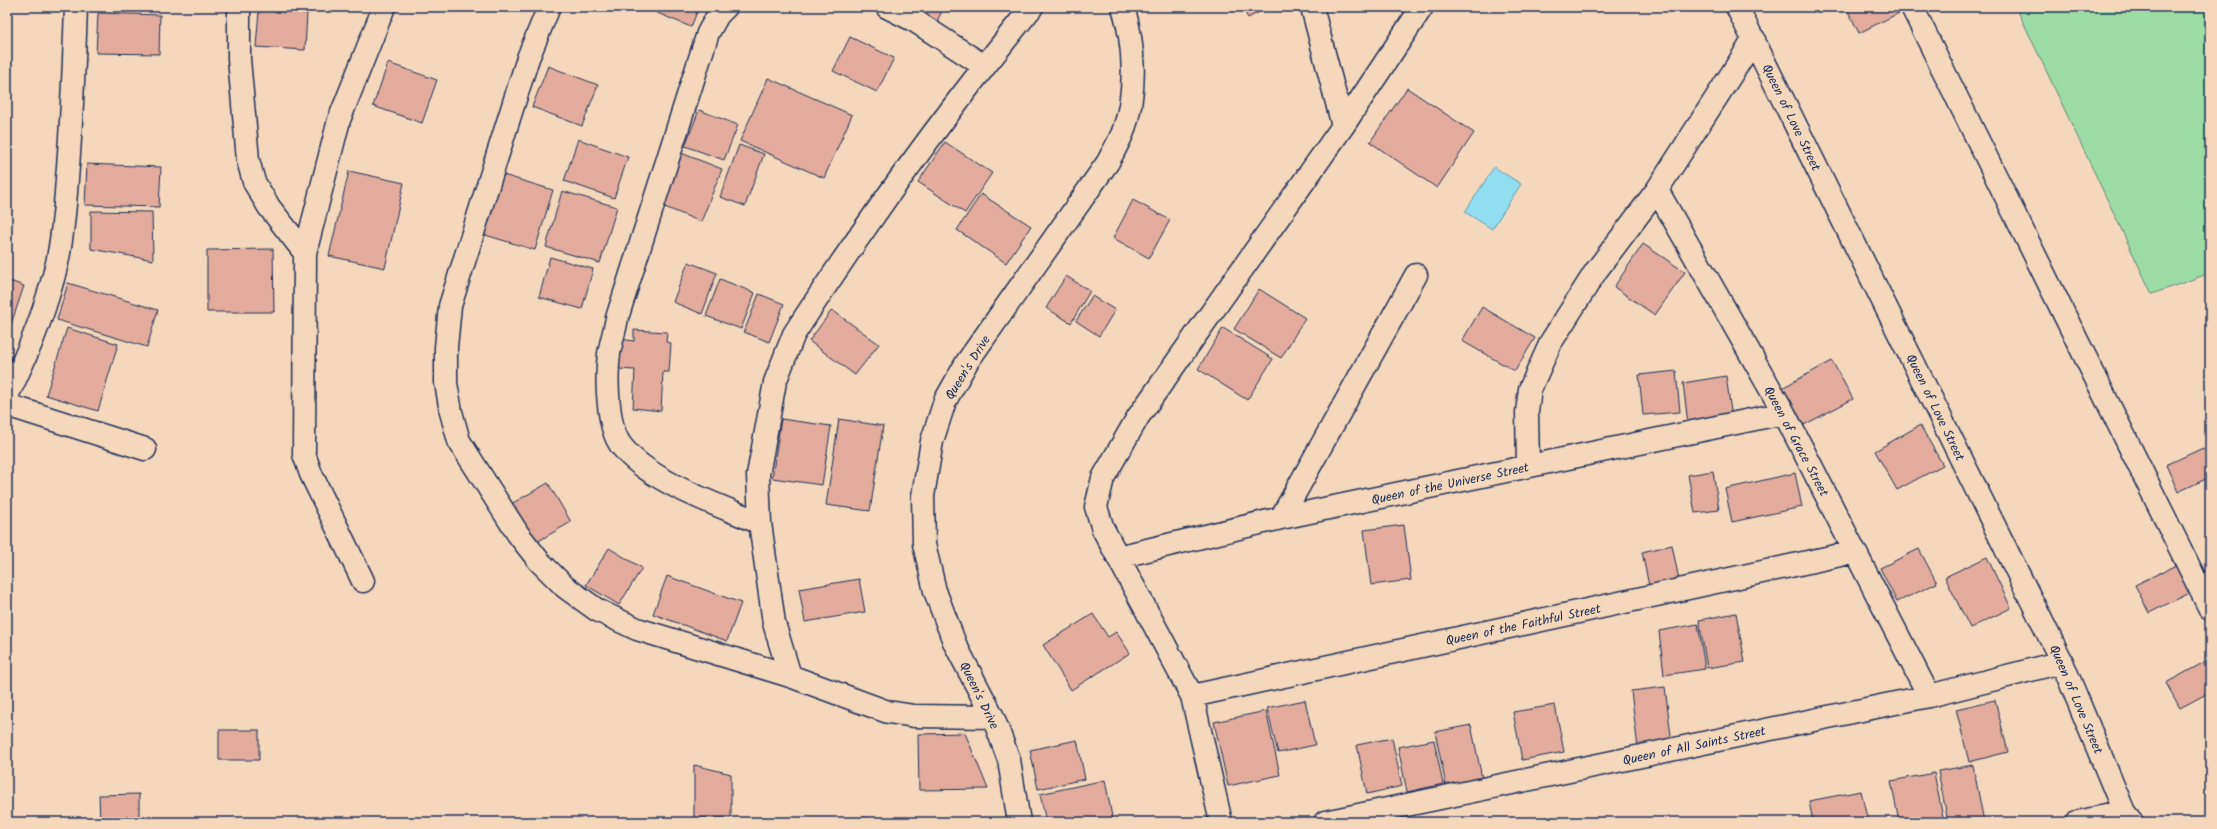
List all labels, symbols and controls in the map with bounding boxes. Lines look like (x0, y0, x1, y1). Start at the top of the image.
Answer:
street label: Queen of Love Street (1756, 61, 1826, 176)
street label: Queen's Drive (940, 331, 997, 404)
street label: Queen of Love Street (1900, 351, 1970, 466)
street label: Queen of Grace Street (1758, 383, 1834, 502)
street label: Queen of the Universe Street (1370, 457, 1532, 511)
street label: Queen of the Faithful Street (1444, 599, 1604, 652)
street label: Queen of Love Street (2043, 642, 2109, 758)
street label: Queen's Drive (953, 658, 1004, 733)
street label: Queen of All Saints Street (1621, 721, 1769, 772)

